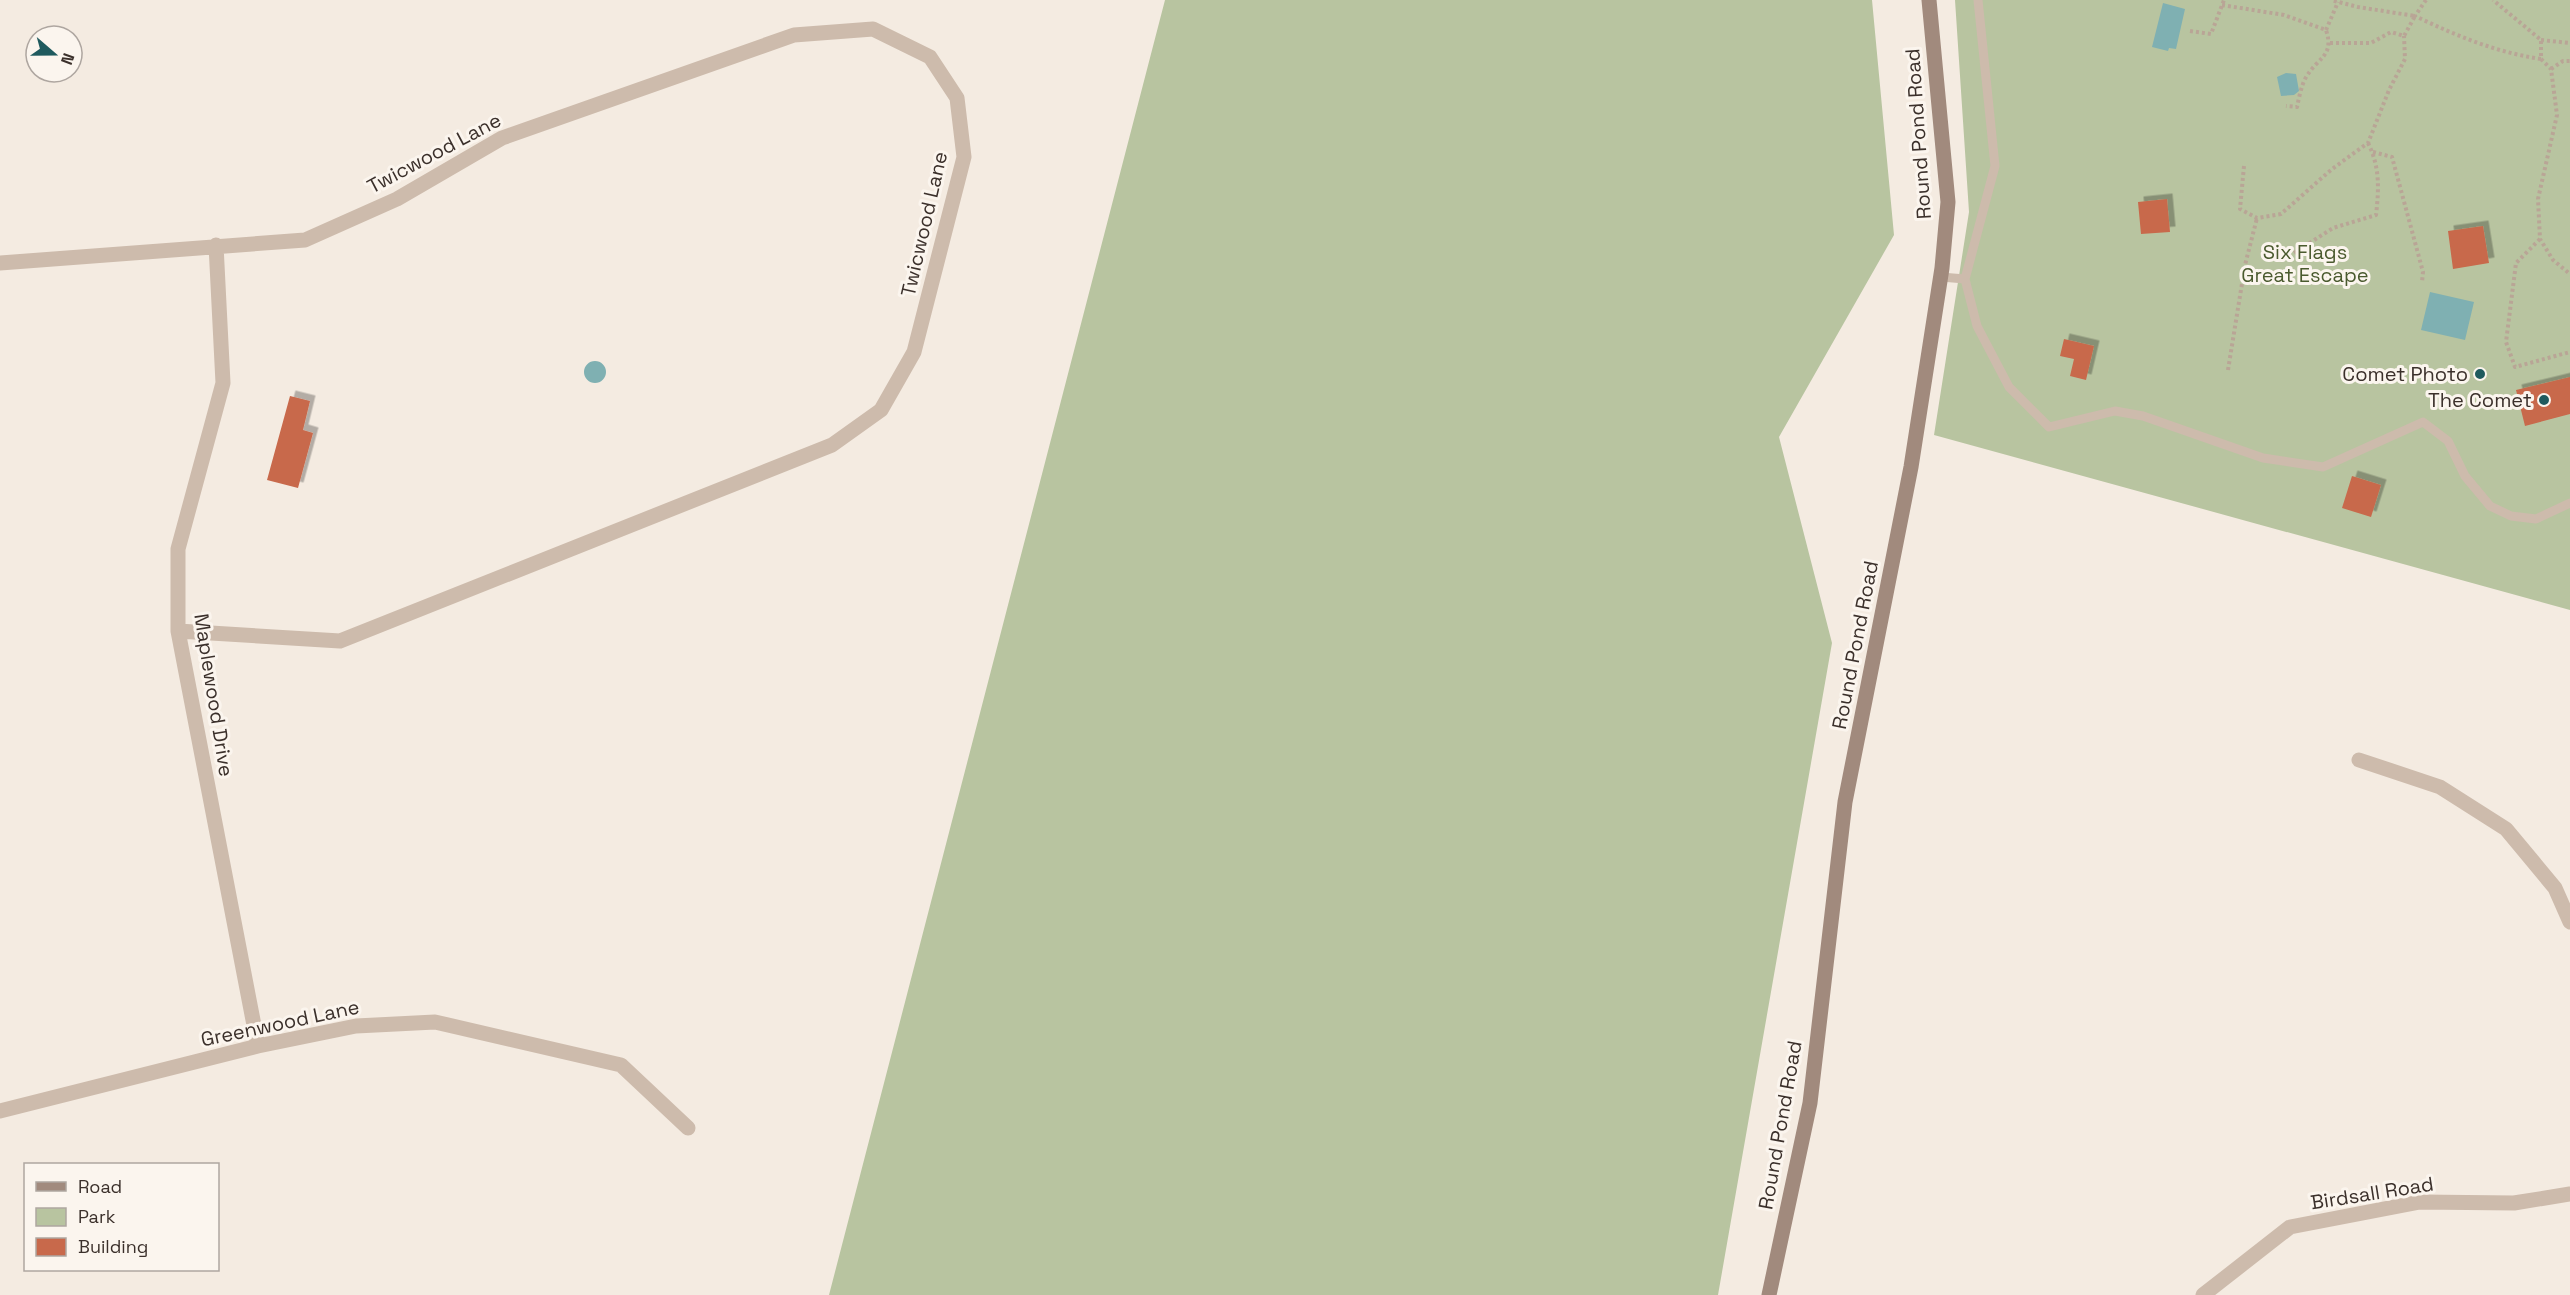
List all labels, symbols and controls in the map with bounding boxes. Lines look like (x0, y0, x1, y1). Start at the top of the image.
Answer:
north arrow (24, 24, 84, 84)
street label: Round Pond Road (1899, 48, 1937, 220)
text: N (56, 50, 79, 68)
street label: Twicwood Lane (363, 107, 505, 199)
street label: Twicwood Lane (895, 149, 953, 299)
park label: Six Flags Great Escape (2241, 239, 2369, 288)
place label: Comet Photo (2342, 361, 2468, 387)
marker: Comet Photo (2473, 367, 2487, 381)
place label: The Comet (2428, 387, 2532, 413)
marker: The Comet (2537, 393, 2551, 407)
street label: Round Pond Road (1826, 559, 1884, 731)
street label: Maplewood Drive (188, 612, 240, 778)
street label: Greenwood Lane (198, 994, 362, 1052)
street label: Round Pond Road (1752, 1039, 1808, 1211)
legend (24, 1163, 219, 1271)
street label: Birdsall Road (2309, 1170, 2435, 1216)
text: Road (78, 1175, 122, 1198)
text: Park (78, 1205, 116, 1228)
text: Building (78, 1235, 148, 1258)

